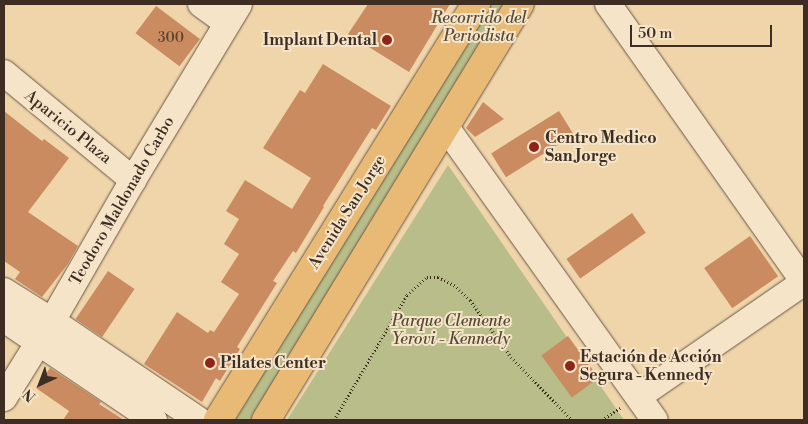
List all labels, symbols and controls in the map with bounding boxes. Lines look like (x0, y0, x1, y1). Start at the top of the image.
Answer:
park label: Recorrido del Periodista (431, 8, 527, 46)
scale bar (633, 15, 776, 47)
text: 50 m (638, 24, 672, 43)
house number: 300 (158, 30, 184, 46)
place label: Implant Dental (263, 30, 377, 50)
marker: Implant Dental (381, 34, 393, 46)
street label: Aparicio Plaza (21, 86, 115, 168)
street label: Teodoro Maldonado Carbo (66, 113, 178, 289)
place label: Centro Medico San Jorge (545, 128, 657, 166)
marker: Centro Medico San Jorge (527, 140, 541, 154)
street label: Avenida San Jorge (304, 152, 390, 272)
park label: Parque Clemente Yerovi - Kennedy (392, 311, 510, 349)
place label: Estación de Acción Segura - Kennedy (580, 347, 722, 385)
place label: Pilates Center (220, 353, 326, 373)
marker: Pilates Center (204, 357, 216, 369)
north arrow (15, 359, 65, 409)
marker: Estación de Acción Segura - Kennedy (564, 360, 576, 372)
text: N (20, 385, 40, 405)

